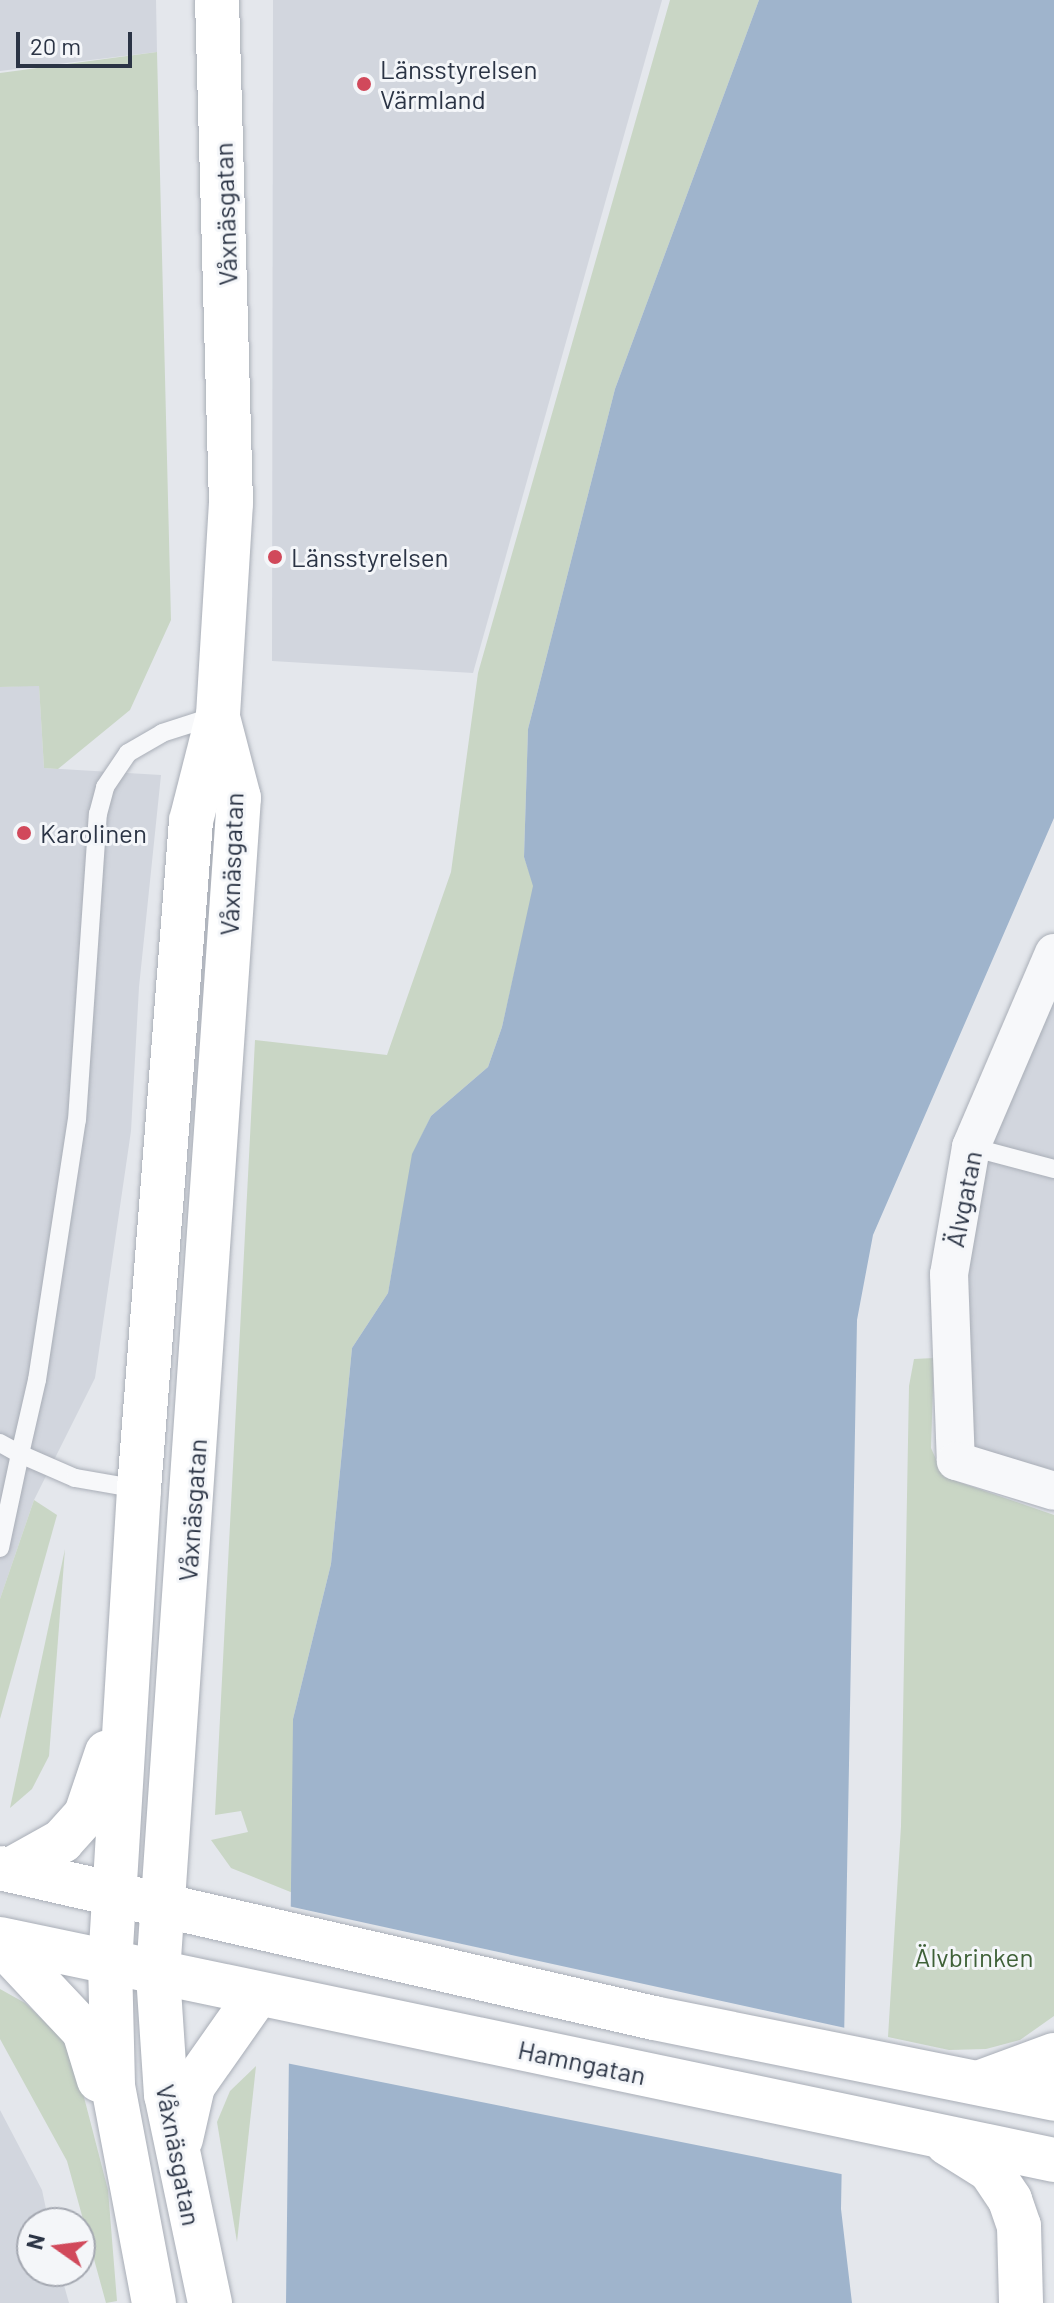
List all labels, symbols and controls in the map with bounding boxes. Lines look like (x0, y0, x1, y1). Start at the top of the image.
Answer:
scale bar (20, 16, 136, 66)
text: 20 m (30, 31, 81, 60)
place label: Länsstyrelsen Värmland (380, 53, 538, 114)
marker: Länsstyrelsen Värmland (355, 75, 373, 93)
street label: Våxnäsgatan (207, 142, 243, 286)
place label: Länsstyrelsen (291, 541, 449, 573)
marker: Länsstyrelsen (266, 548, 284, 566)
street label: Våxnäsgatan (213, 792, 249, 936)
place label: Karolinen (40, 817, 147, 849)
marker: Karolinen (15, 824, 33, 842)
street label: Älvgatan (938, 1148, 988, 1250)
street label: Våxnäsgatan (171, 1437, 213, 1583)
park label: Älvbrinken (915, 1941, 1033, 1973)
street label: Hamngatan (515, 2033, 649, 2091)
street label: Våxnäsgatan (150, 2082, 208, 2228)
north arrow (16, 2207, 96, 2287)
text: N (20, 2231, 49, 2252)

